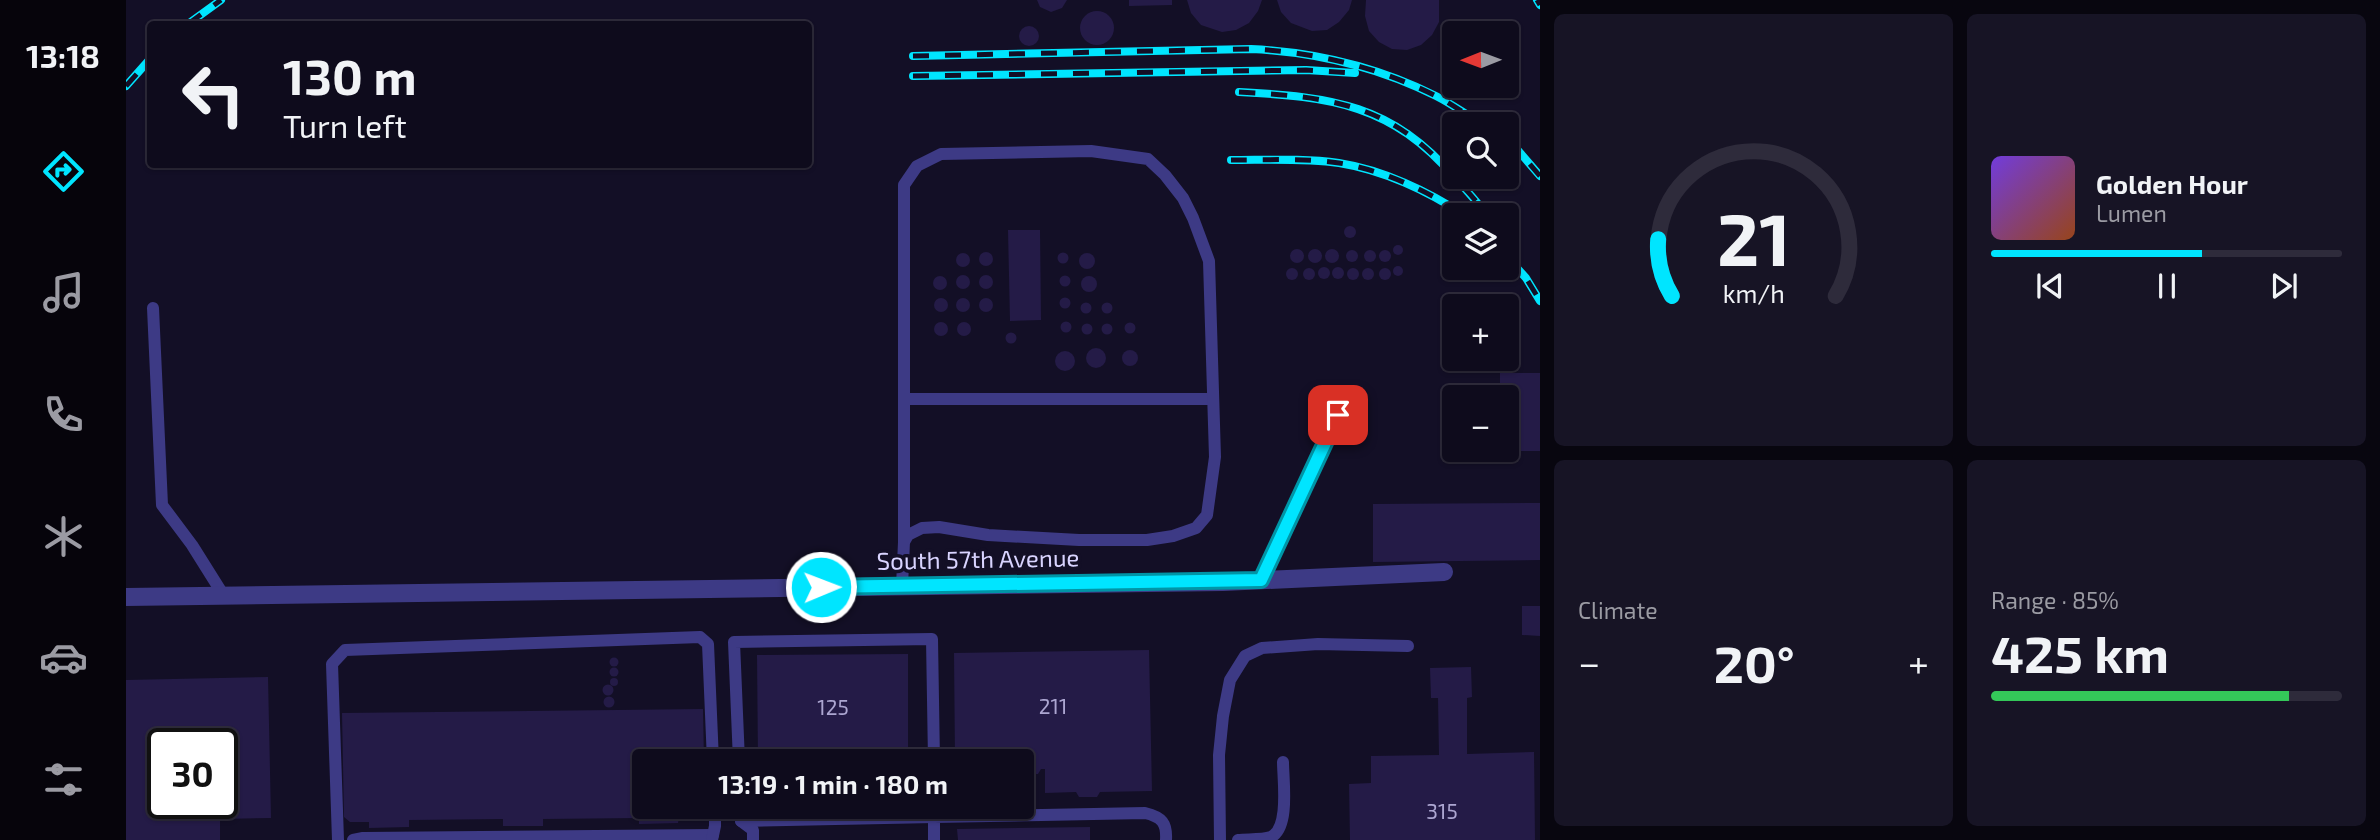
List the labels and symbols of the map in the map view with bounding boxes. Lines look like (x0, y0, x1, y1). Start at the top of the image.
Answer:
north arrow (1442, 21, 1519, 98)
pin (1308, 385, 1368, 445)
street label: South 57th Avenue (876, 542, 1080, 575)
position arrow (784, 550, 858, 624)
house number: 211 (1039, 693, 1067, 718)
house number: 125 (817, 694, 849, 719)
speed limit sign: 30 (147, 728, 238, 819)
house number: 315 (1426, 798, 1458, 823)

